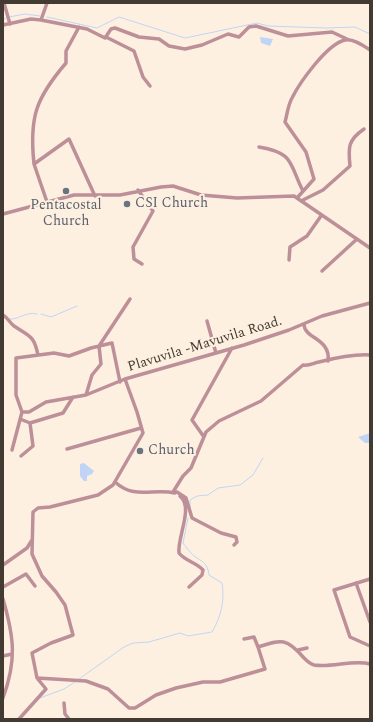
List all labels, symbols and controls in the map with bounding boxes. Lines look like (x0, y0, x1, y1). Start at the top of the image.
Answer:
marker: Pentacostal Church (61, 186, 71, 196)
place label: CSI Church (135, 196, 208, 212)
place label: Pentacostal Church (30, 198, 102, 230)
marker: CSI Church (122, 199, 132, 209)
street label: Plavuvila -Mavuvila Road. (126, 313, 284, 377)
place label: Church (148, 443, 195, 459)
marker: Church (135, 446, 145, 456)

